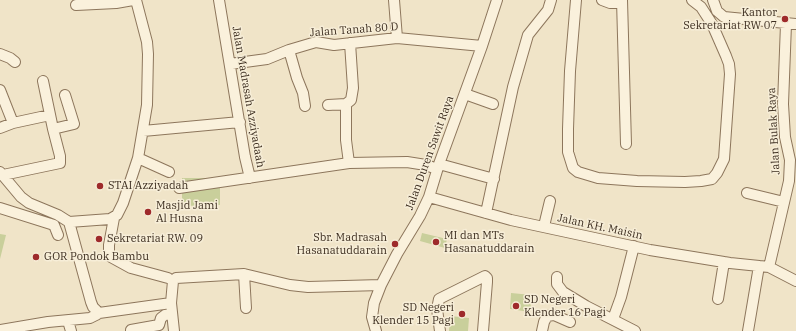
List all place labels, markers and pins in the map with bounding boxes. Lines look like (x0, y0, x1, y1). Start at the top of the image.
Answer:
place label: Kantor Sekretariat RW 07 (683, 6, 777, 32)
marker: Kantor Sekretariat RW 07 (780, 14, 790, 24)
place label: STAI Azziyadah (108, 179, 188, 193)
marker: STAI Azziyadah (95, 181, 105, 191)
place label: Masjid Jami Al Husna (156, 199, 218, 225)
marker: Masjid Jami Al Husna (143, 207, 153, 217)
place label: MI dan MTs Hasanatuddarain (444, 229, 534, 255)
place label: Sbr. Madrasah Hasanatuddarain (297, 231, 387, 257)
place label: Sekretariat RW. 09 (107, 232, 203, 246)
marker: Sekretariat RW. 09 (94, 234, 104, 244)
marker: MI dan MTs Hasanatuddarain (431, 237, 441, 247)
marker: Sbr. Madrasah Hasanatuddarain (390, 239, 400, 249)
place label: GOR Pondok Bambu (44, 250, 149, 264)
marker: GOR Pondok Bambu (31, 252, 41, 262)
place label: SD Negeri Klender 16 Pagi (524, 293, 606, 319)
place label: SD Negeri Klender 15 Pagi (372, 301, 454, 327)
marker: SD Negeri Klender 16 Pagi (511, 301, 521, 311)
marker: SD Negeri Klender 15 Pagi (457, 309, 467, 319)

